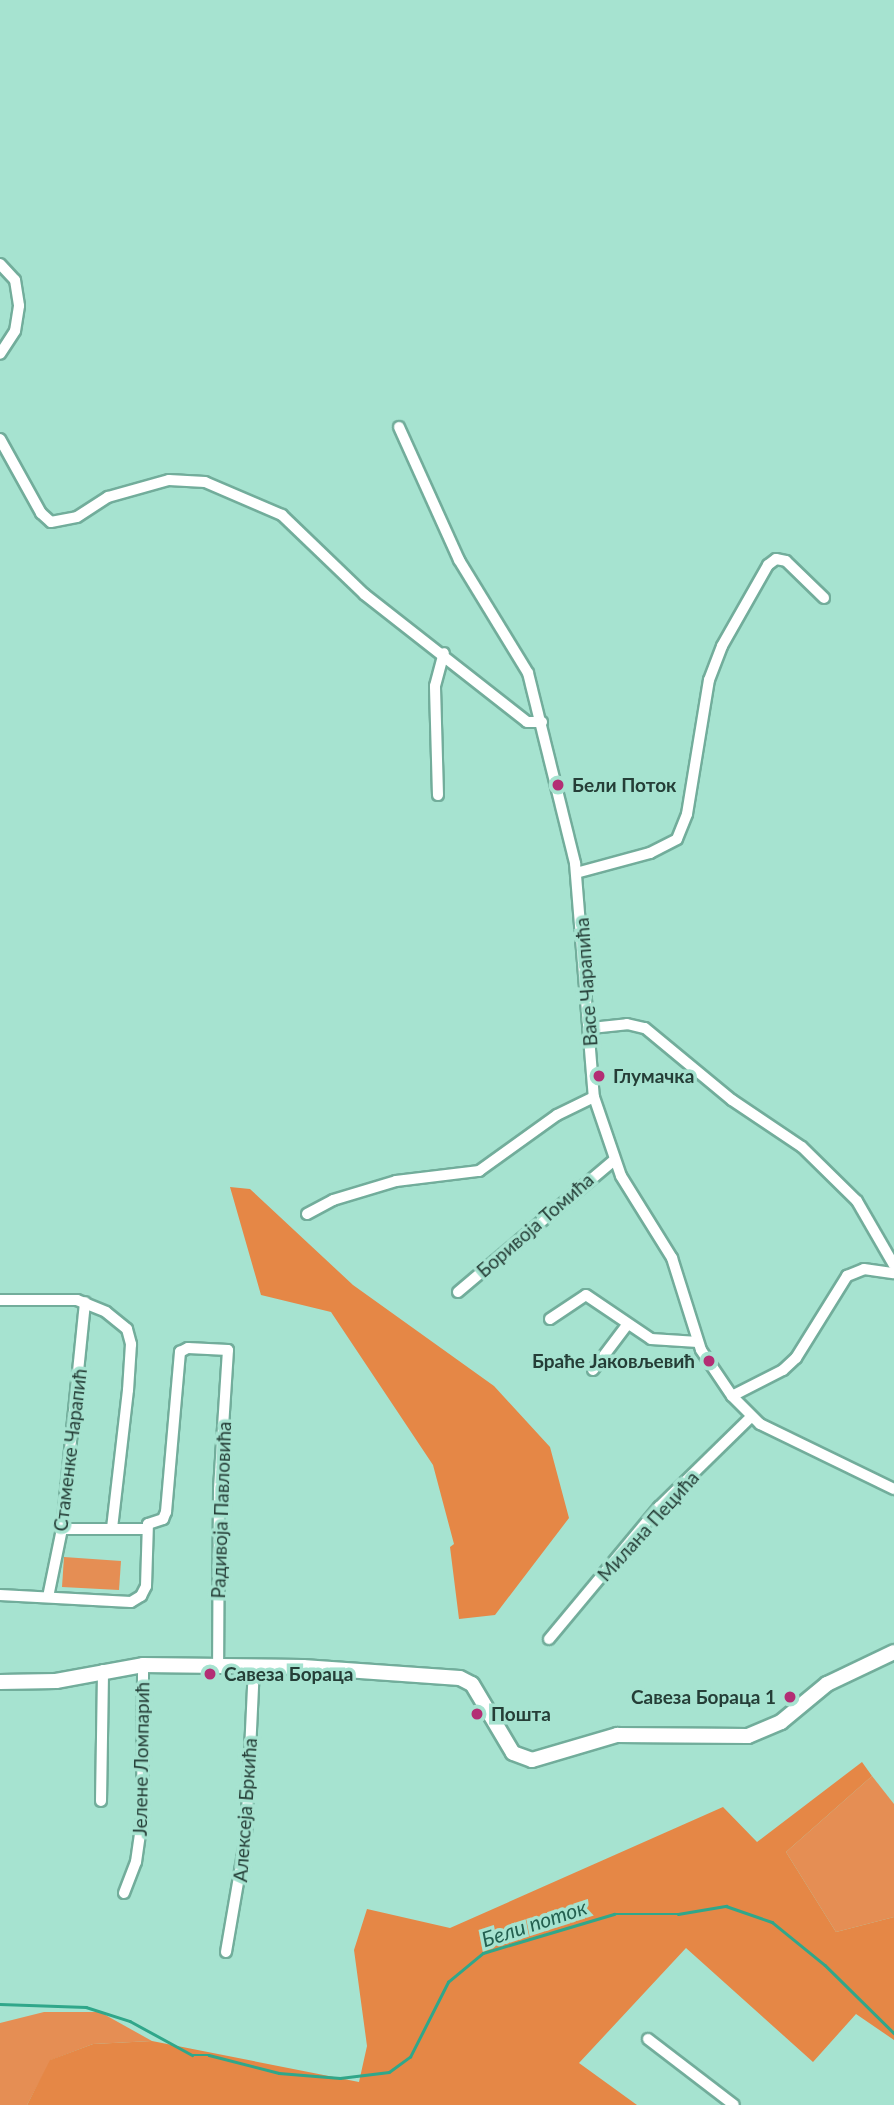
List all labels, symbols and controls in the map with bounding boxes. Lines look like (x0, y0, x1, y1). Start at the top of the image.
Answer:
place label: Бели Поток (572, 774, 676, 796)
marker: Бели Поток (550, 777, 566, 793)
street label: Васе Чарапића (570, 917, 602, 1047)
place label: Глумачка (613, 1065, 694, 1087)
marker: Глумачка (591, 1068, 607, 1084)
street label: Боривоја Томића (472, 1168, 598, 1282)
place label: Браће Јаковљевић (532, 1350, 695, 1372)
marker: Браће Јаковљевић (701, 1353, 717, 1369)
street label: Стаменке Чарапић (49, 1367, 91, 1533)
street label: Радивоја Павловића (207, 1421, 235, 1599)
street label: Милана Пецића (593, 1466, 703, 1586)
place label: Савеза Бораца (224, 1663, 353, 1685)
marker: Савеза Бораца (202, 1666, 218, 1682)
street label: Јелене Ломпарић (128, 1682, 154, 1836)
place label: Савеза Бораца 1 (631, 1686, 776, 1708)
marker: Савеза Бораца 1 (782, 1689, 798, 1705)
place label: Пошта (491, 1703, 551, 1725)
marker: Пошта (469, 1706, 485, 1722)
street label: Алексеја Бркића (229, 1737, 261, 1883)
water label: Бели поток (478, 1894, 590, 1952)

